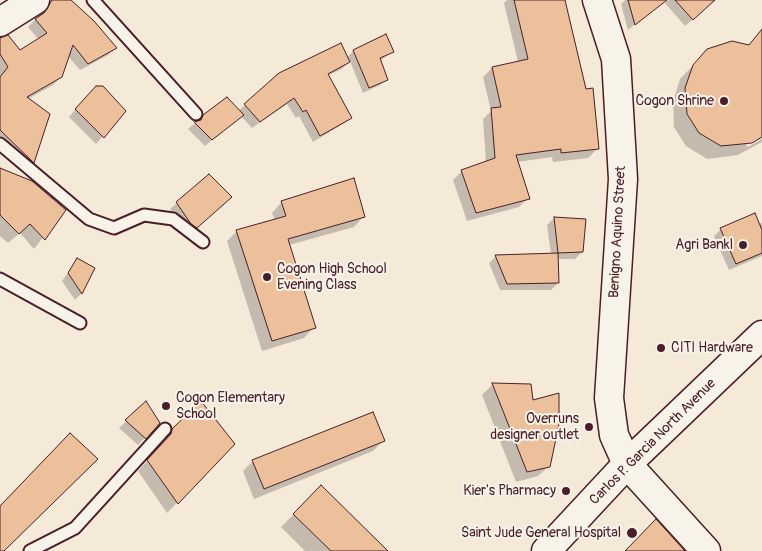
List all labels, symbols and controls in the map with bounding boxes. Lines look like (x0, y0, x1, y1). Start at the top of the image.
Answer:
place label: Cogon Shrine (636, 93, 714, 109)
marker: Cogon Shrine (718, 95, 730, 107)
street label: Benigno Aquino Street (606, 165, 630, 299)
place label: Agri Bankl (675, 237, 733, 253)
marker: Agri Bankl (737, 239, 749, 251)
place label: Cogon High School Evening Class (277, 261, 387, 294)
marker: Cogon High School Evening Class (261, 271, 273, 283)
place label: CITI Hardware (671, 340, 753, 356)
marker: CITI Hardware (655, 342, 667, 354)
street label: Carlos P. Garcia North Avenue (586, 375, 720, 509)
place label: Cogon Elementary School (176, 390, 285, 422)
marker: Cogon Elementary School (160, 400, 172, 412)
place label: Overruns designer outlet (490, 411, 579, 444)
marker: Overruns designer outlet (583, 421, 595, 433)
place label: Kier's Pharmacy (463, 483, 556, 499)
marker: Kier's Pharmacy (560, 485, 572, 497)
place label: Saint Jude General Hospital (461, 525, 621, 541)
marker: Saint Jude General Hospital (625, 526, 639, 540)

